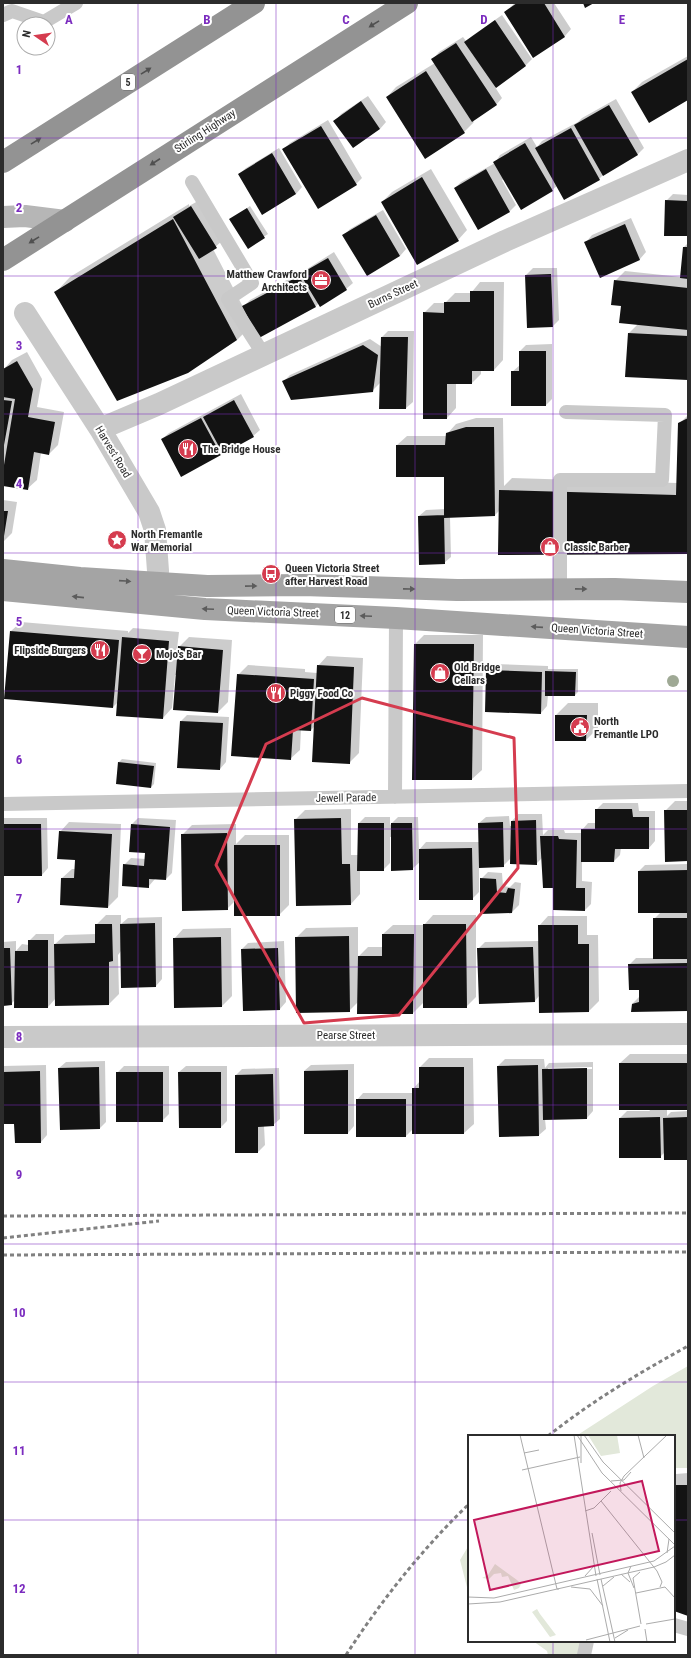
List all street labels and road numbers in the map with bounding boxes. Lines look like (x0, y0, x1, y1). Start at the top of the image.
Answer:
road number: 5 (121, 74, 135, 90)
street label: Stirling Highway (172, 106, 238, 156)
street label: Burns Street (366, 277, 420, 311)
street label: Harvest Road (92, 424, 134, 480)
street label: Queen Victoria Street (227, 604, 319, 620)
road number: 12 (335, 607, 355, 623)
street label: Queen Victoria Street (551, 621, 643, 641)
street label: Jewell Parade (316, 791, 376, 805)
street label: Pearse Street (317, 1029, 375, 1042)

